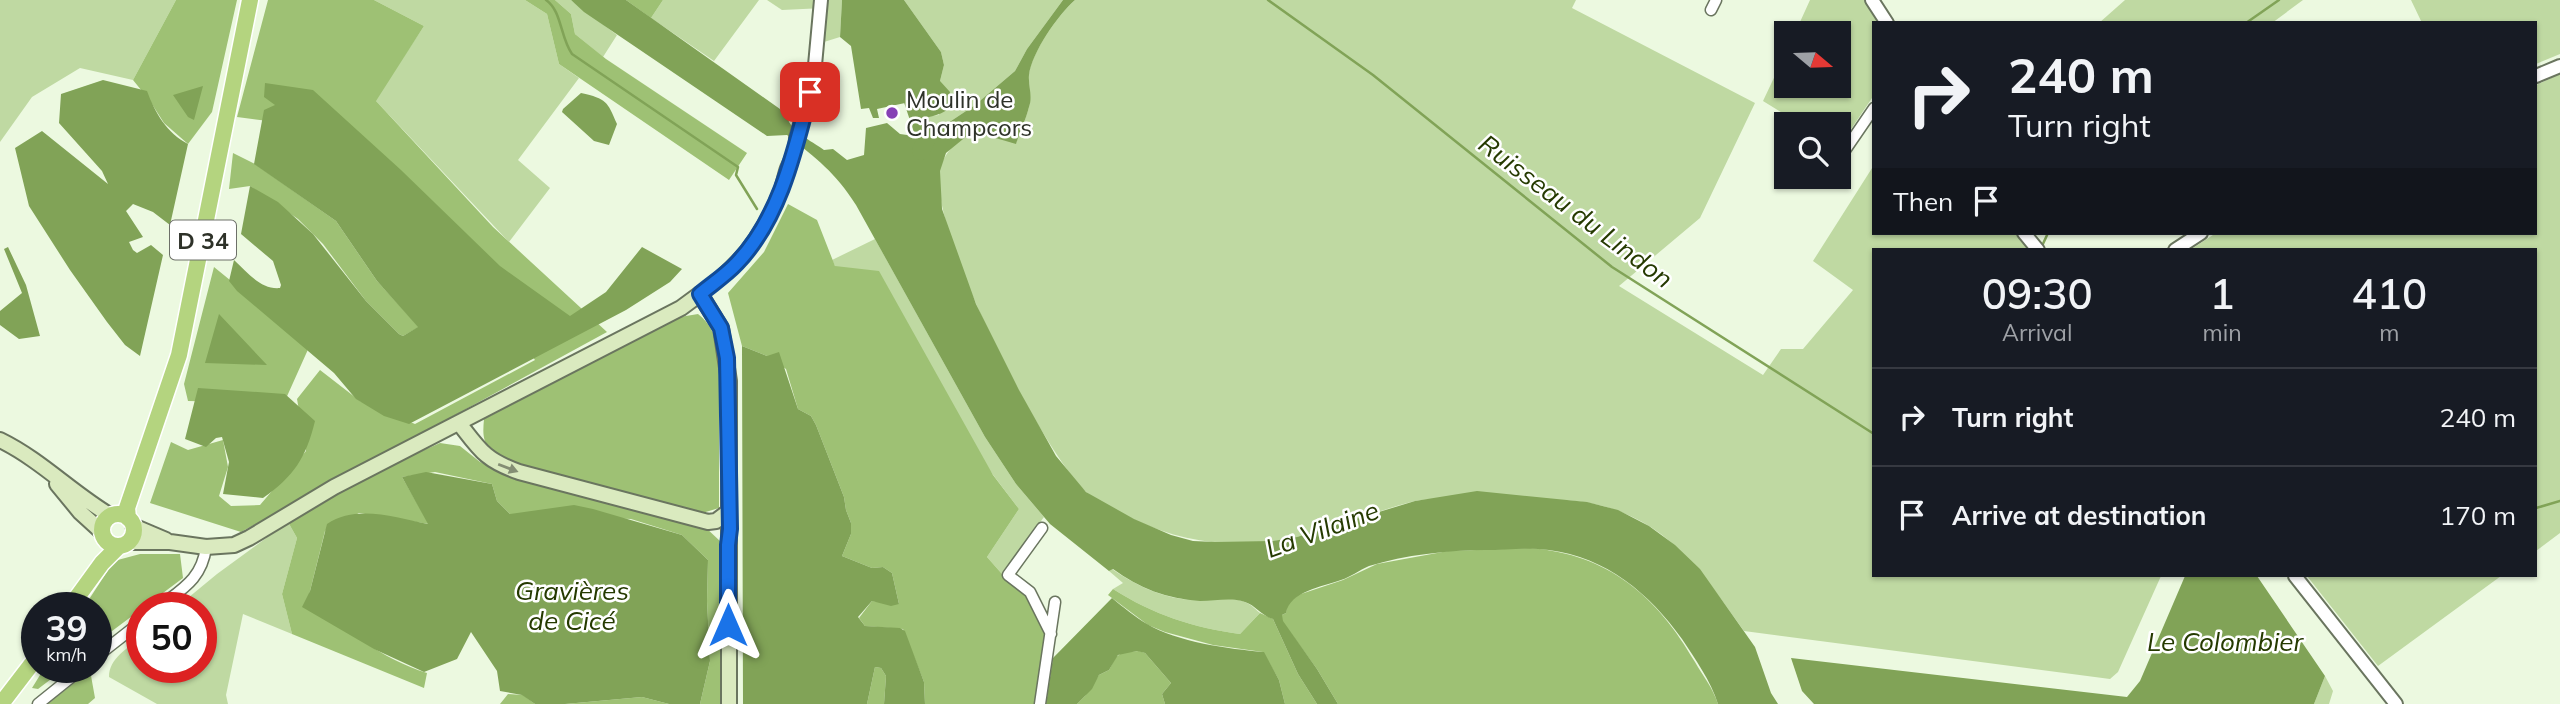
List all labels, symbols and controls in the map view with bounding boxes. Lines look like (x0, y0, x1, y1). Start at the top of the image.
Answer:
north arrow (1774, 21, 1852, 98)
map controls (1774, 21, 1851, 189)
text: 240 m (2008, 44, 2154, 105)
icon: right (1893, 49, 1984, 140)
pin (780, 62, 840, 122)
icon: arrive (791, 73, 829, 111)
place label: Moulin de Champcors (906, 84, 1032, 142)
marker: Moulin de Champcors (884, 105, 900, 121)
text: Turn right (2008, 105, 2151, 145)
button: search (1774, 112, 1851, 189)
water label: Ruisseau du Lindon (1472, 127, 1680, 295)
icon: arrive (1967, 182, 2005, 220)
text: Then (1893, 185, 1953, 218)
road number: D 34 (170, 220, 236, 260)
text: 09:30 (1982, 267, 2093, 320)
text: 1 (2209, 267, 2235, 320)
text: 410 (2352, 267, 2427, 320)
text: Arrival (2002, 318, 2072, 347)
text: min (2202, 318, 2242, 347)
text: m (2379, 318, 2399, 347)
icon: right (1893, 398, 1931, 436)
text: Turn right (1952, 401, 2073, 434)
text: 240 m (2440, 401, 2516, 434)
one-way arrow (497, 462, 518, 473)
water label: La Vilaine (1261, 493, 1383, 565)
icon: arrive (1893, 496, 1931, 534)
text: Arrive at destination (1952, 499, 2207, 532)
text: 170 m (2440, 499, 2516, 532)
water label: Gravières de Cicé (515, 574, 629, 637)
position arrow (691, 588, 765, 662)
speed limit sign: 50 (126, 592, 217, 683)
text: 39 (45, 606, 88, 650)
water label: Le Colombier (2147, 625, 2305, 658)
text: km/h (46, 643, 87, 666)

